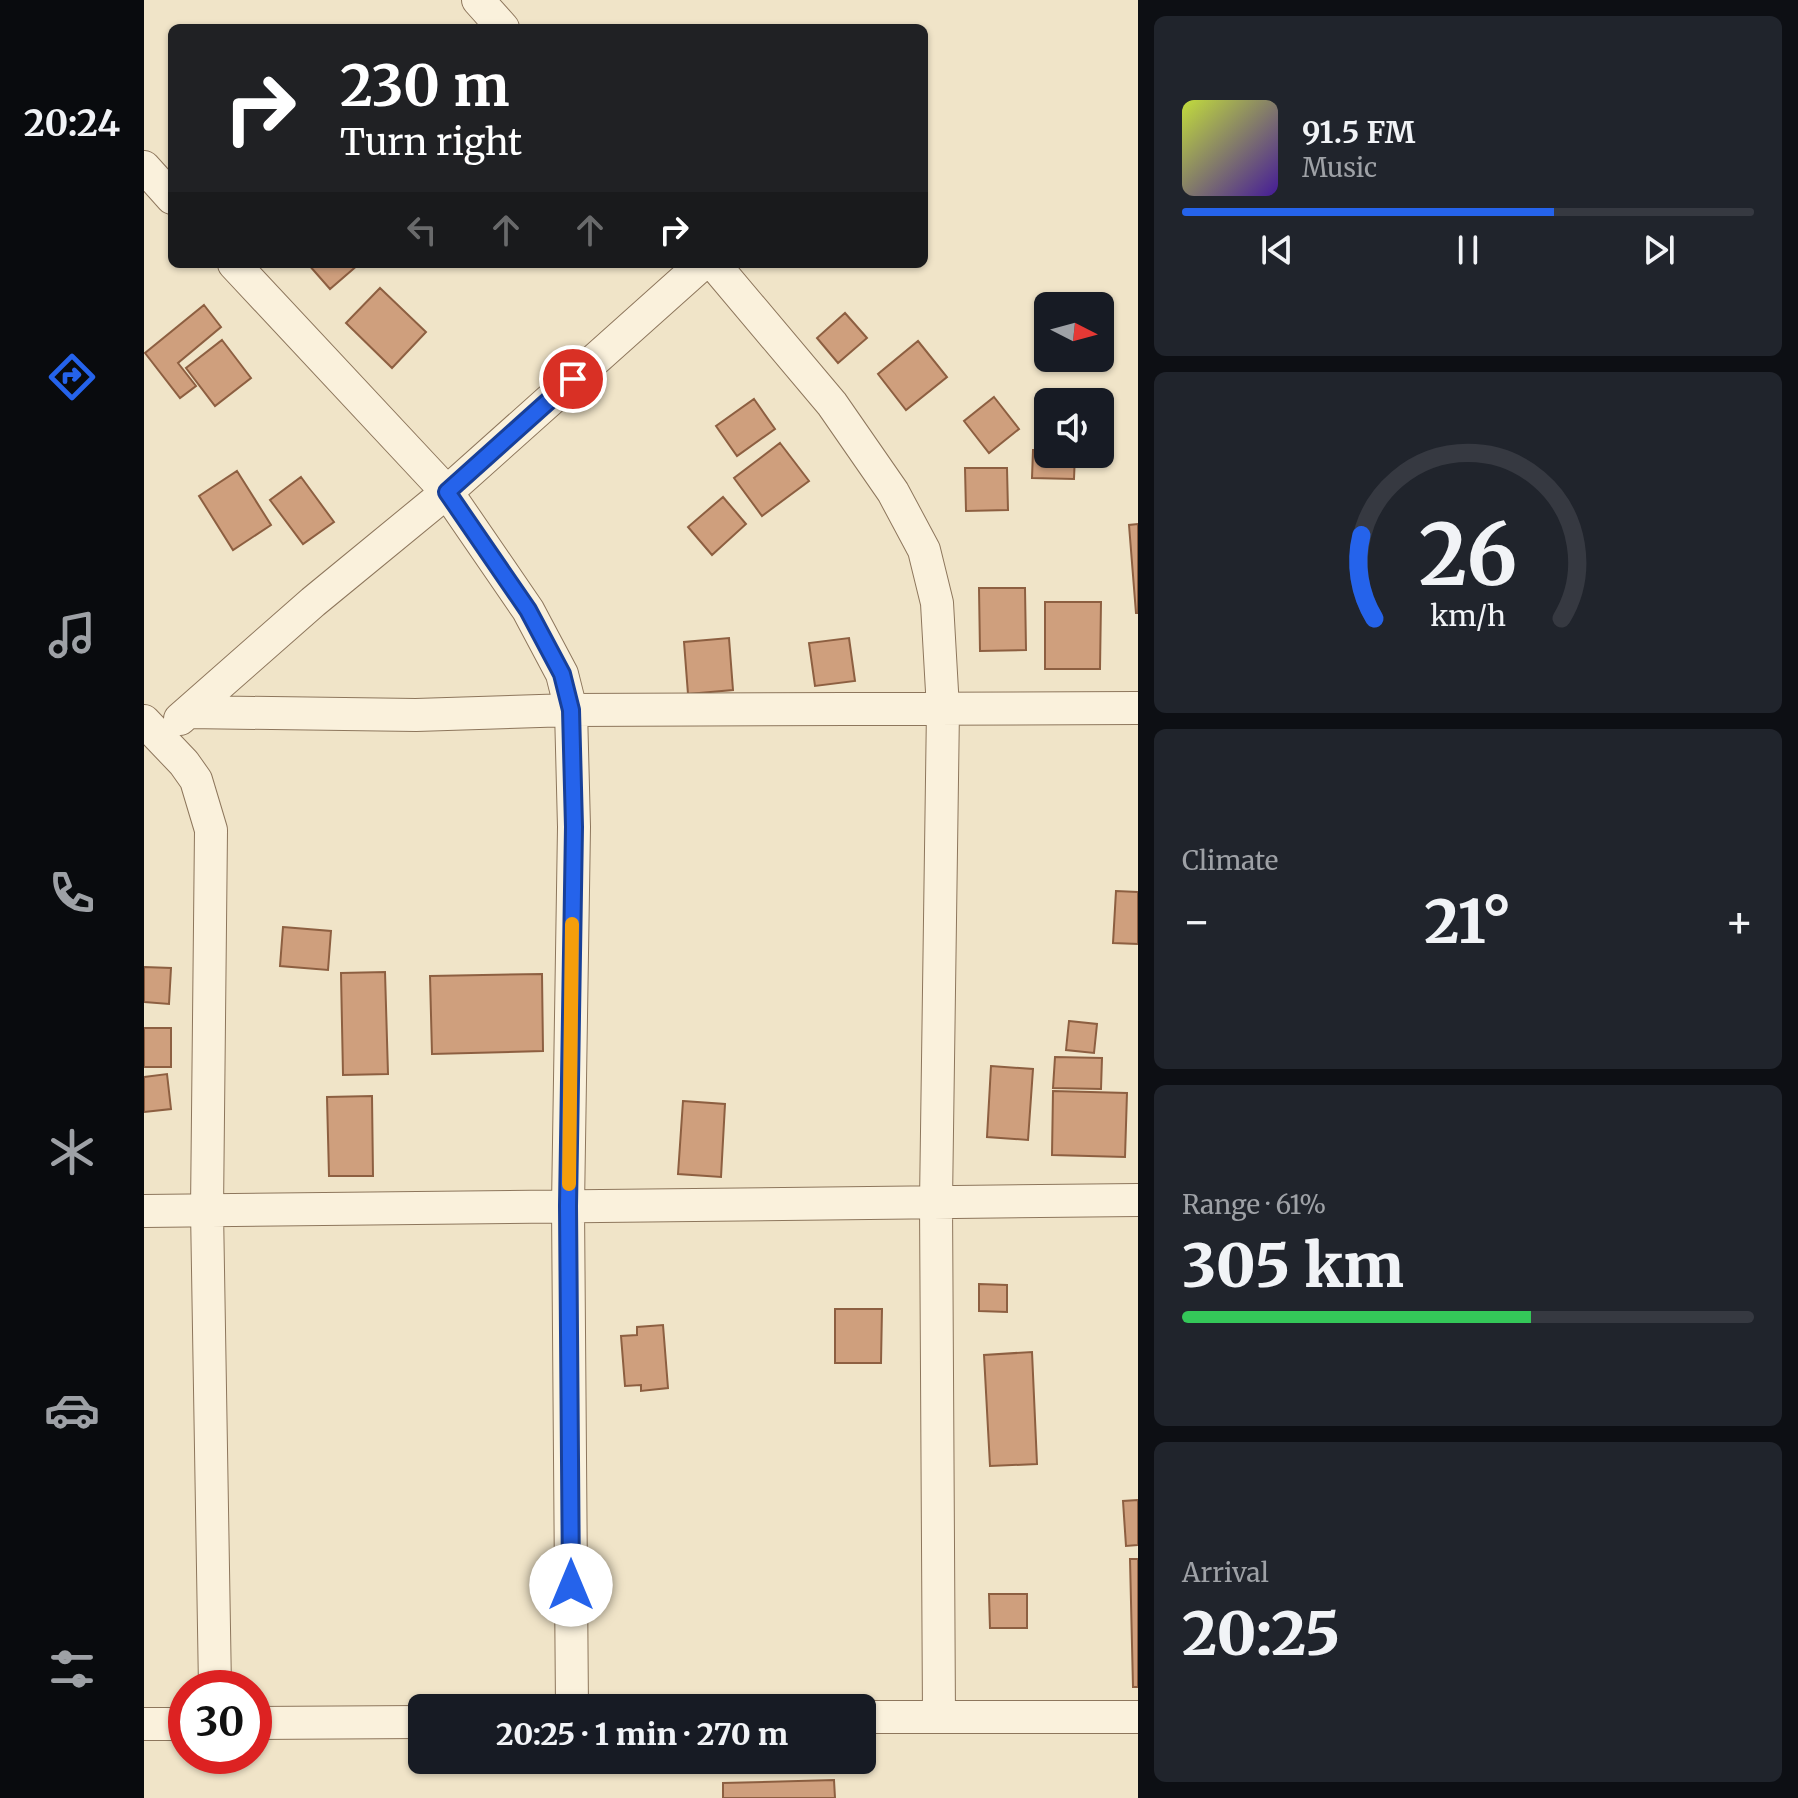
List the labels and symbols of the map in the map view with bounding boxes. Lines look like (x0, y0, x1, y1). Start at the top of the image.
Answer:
north arrow (1034, 292, 1114, 372)
pin (539, 345, 607, 413)
position arrow (529, 1543, 613, 1627)
speed limit sign: 30 (168, 1670, 272, 1774)

